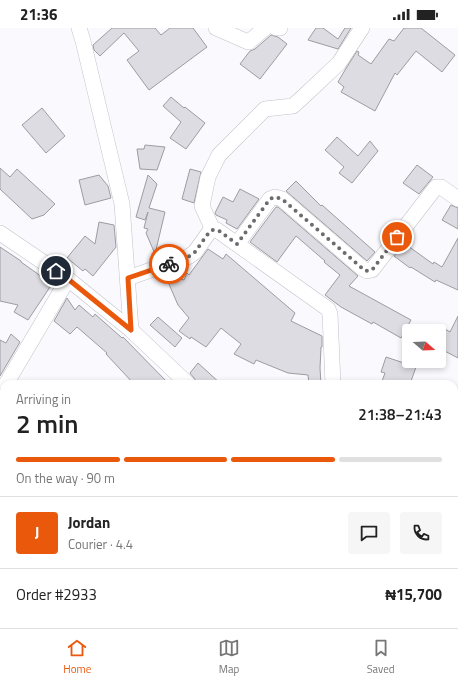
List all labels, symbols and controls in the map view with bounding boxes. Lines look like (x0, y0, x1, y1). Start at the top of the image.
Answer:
text: 21:36 (20, 3, 57, 26)
pin (380, 220, 414, 254)
icon: bag (386, 226, 408, 248)
courier (149, 244, 189, 284)
icon: bike (158, 253, 180, 275)
pin (39, 254, 73, 288)
icon: home (45, 260, 67, 282)
north arrow (402, 324, 446, 368)
map controls (402, 324, 446, 368)
text: Arriving in (16, 389, 71, 409)
text: 21:38–21:43 (358, 403, 442, 426)
text: 2 min (16, 404, 79, 443)
text: On the way · 90 m (16, 468, 115, 488)
text: Jordan (68, 511, 110, 534)
button: chat (348, 512, 390, 554)
button: phone (400, 512, 442, 554)
text: J (35, 521, 39, 544)
text: Courier · 4.4 (68, 534, 133, 554)
text: Order #2933 (16, 583, 97, 606)
text: ₦15,700 (385, 583, 442, 606)
tab: Home (63, 637, 91, 677)
tab: Map (218, 637, 240, 677)
tab: Saved (367, 637, 395, 677)

